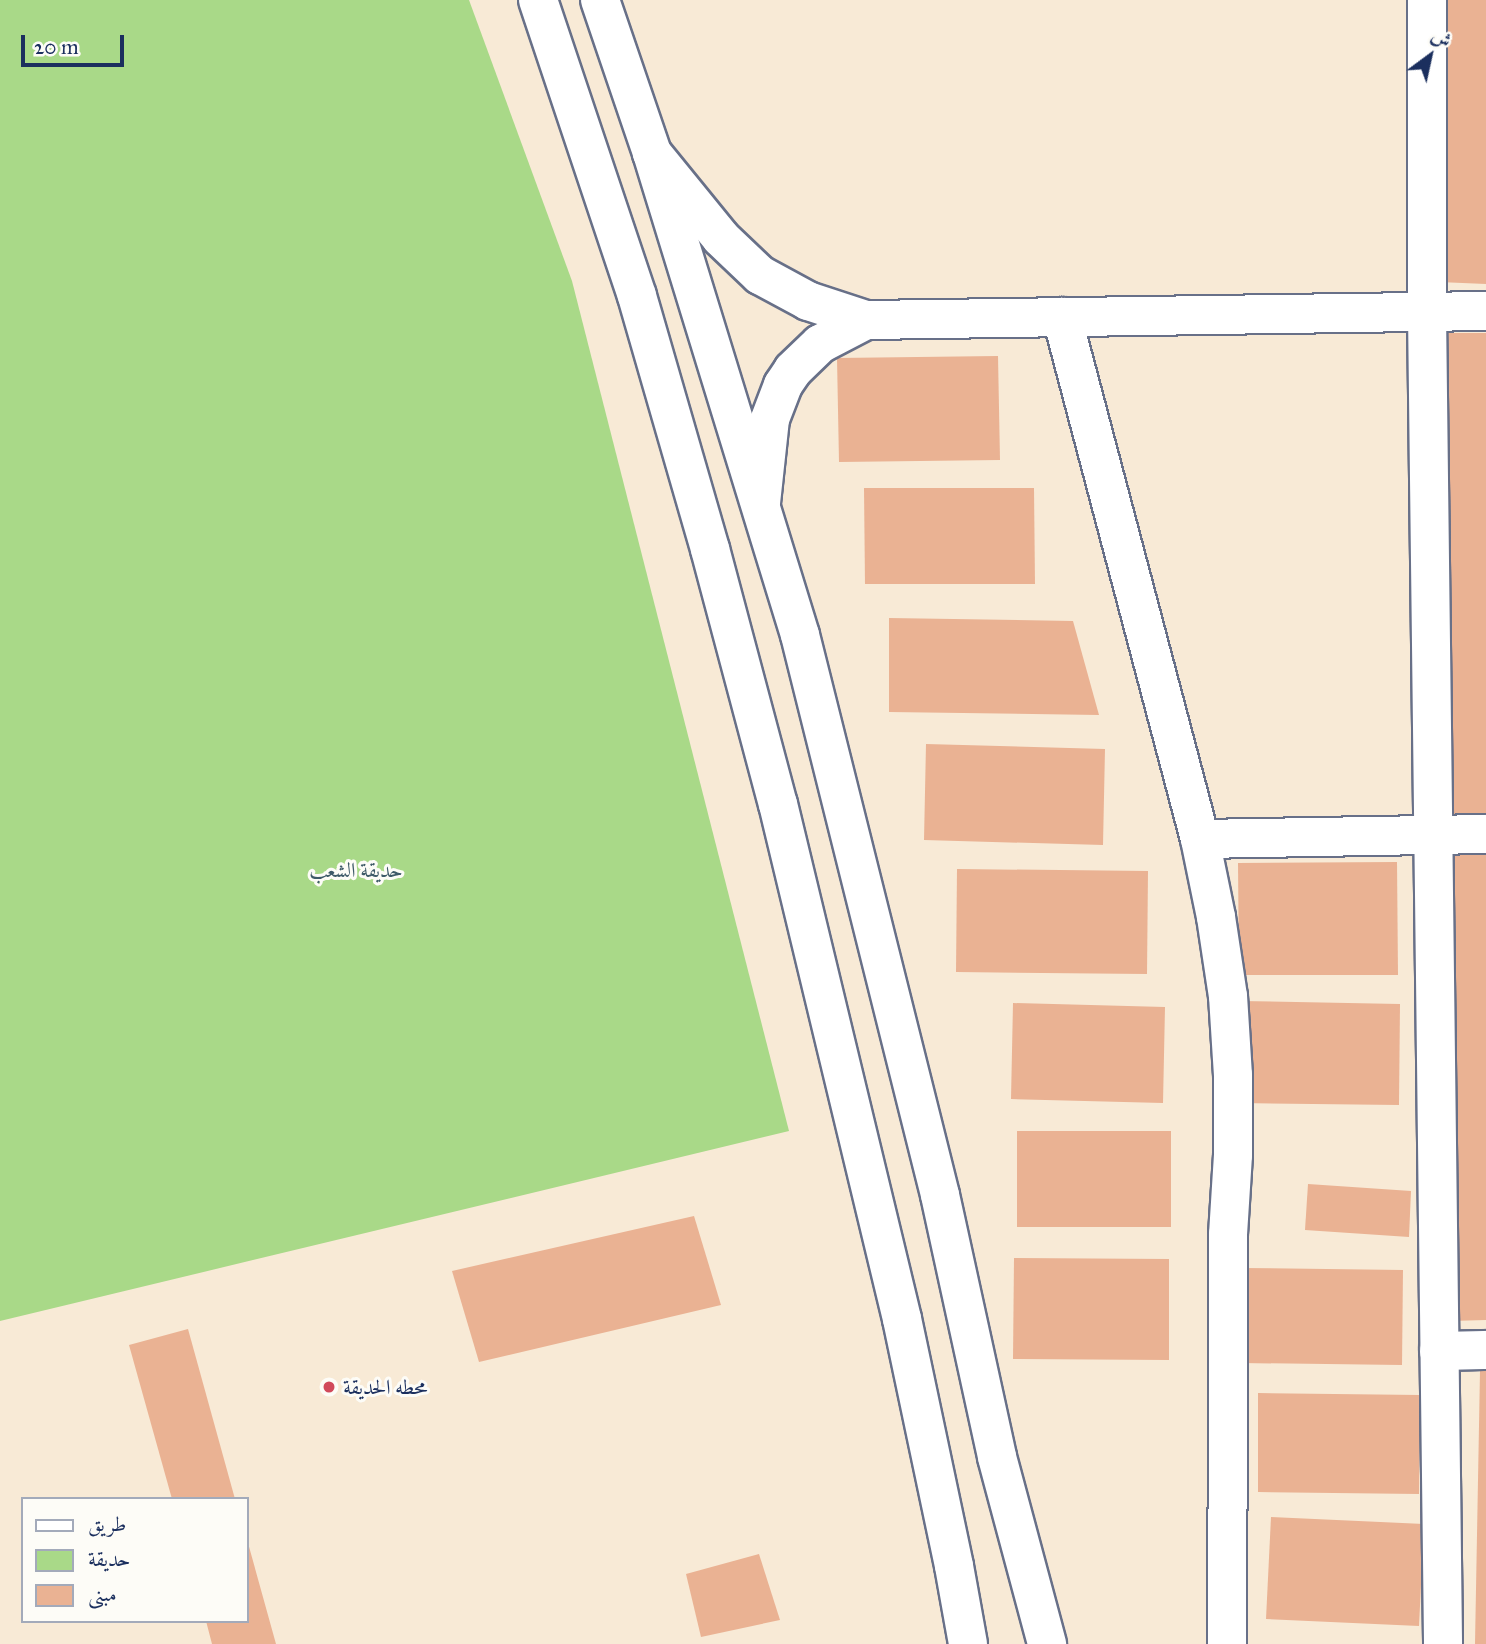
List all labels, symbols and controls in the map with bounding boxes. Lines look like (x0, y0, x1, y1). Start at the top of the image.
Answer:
scale bar (24, 21, 128, 65)
north arrow (1395, 21, 1465, 91)
text: ش (1428, 23, 1456, 53)
text: 20 m (34, 34, 79, 60)
park label: حديقة الشعب (309, 857, 403, 883)
place label: محطه الحديقة (343, 1374, 427, 1400)
marker: محطه الحديقة (321, 1379, 337, 1395)
legend (21, 1497, 248, 1623)
text: طريق (88, 1511, 126, 1537)
text: حديقة (88, 1546, 131, 1572)
text: مبنى (88, 1581, 117, 1607)

